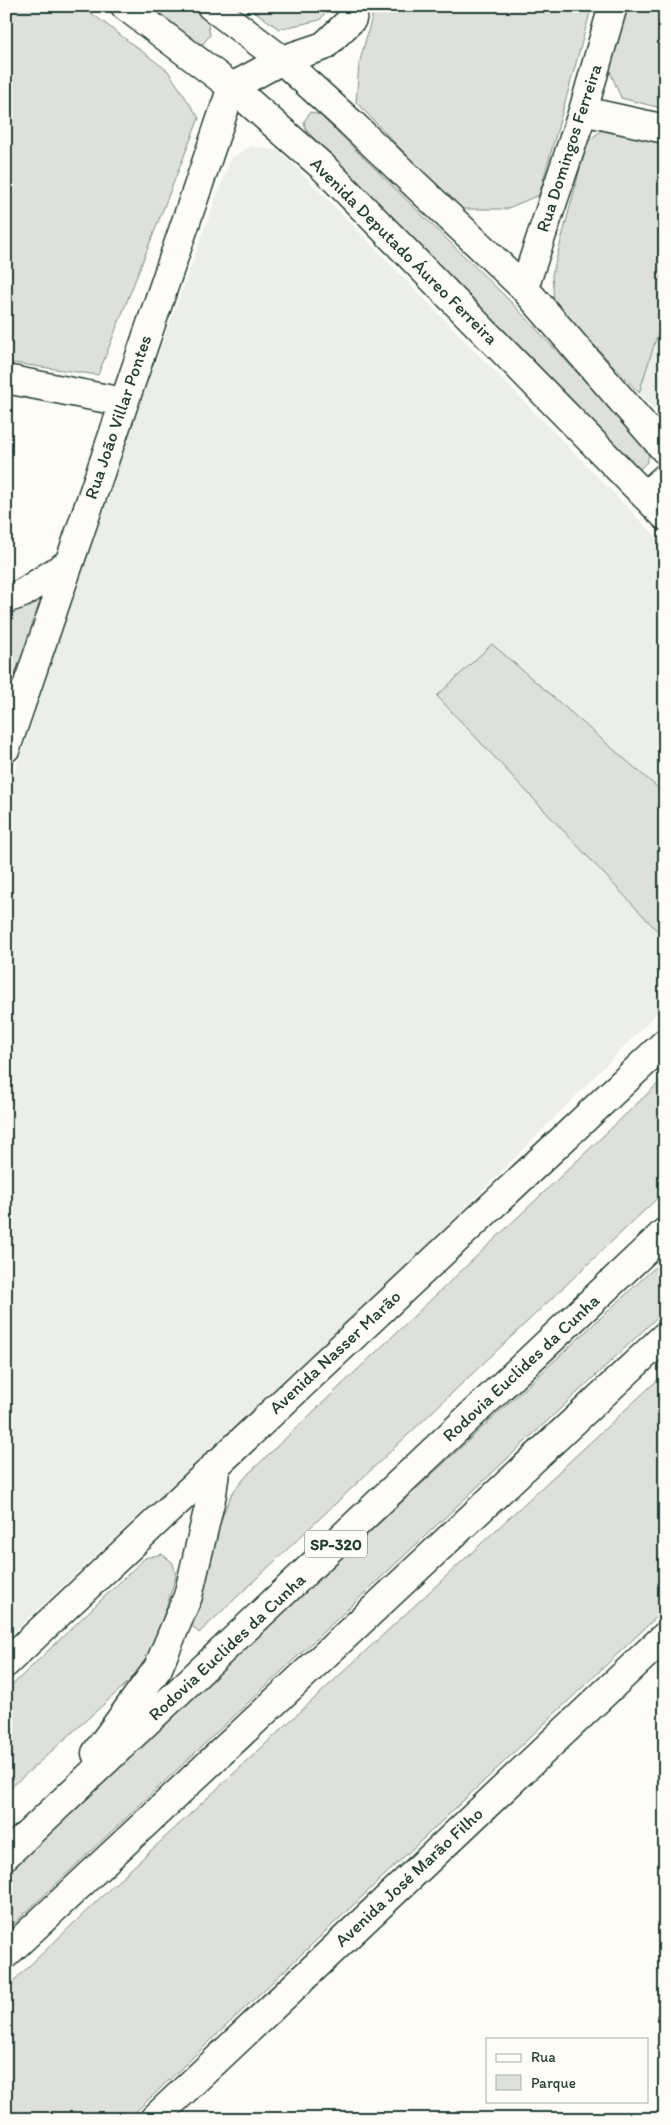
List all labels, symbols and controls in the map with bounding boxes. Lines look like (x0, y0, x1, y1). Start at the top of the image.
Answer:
street label: Rua Domingos Ferreira (531, 60, 607, 235)
street label: Avenida Deputado Áureo Ferreira (306, 153, 502, 349)
street label: Rua João Villar Pontes (80, 332, 156, 502)
street label: Avenida Nasser Marão (265, 1285, 405, 1419)
street label: Rodovia Euclides da Cunha (438, 1289, 605, 1446)
road number: SP-320 (305, 1530, 367, 1558)
street label: Rodovia Euclides da Cunha (144, 1568, 311, 1725)
street label: Avenida José Marão Filho (330, 1803, 488, 1951)
legend (486, 2038, 648, 2102)
text: Rua (531, 2048, 556, 2066)
text: Parque (531, 2074, 576, 2092)

